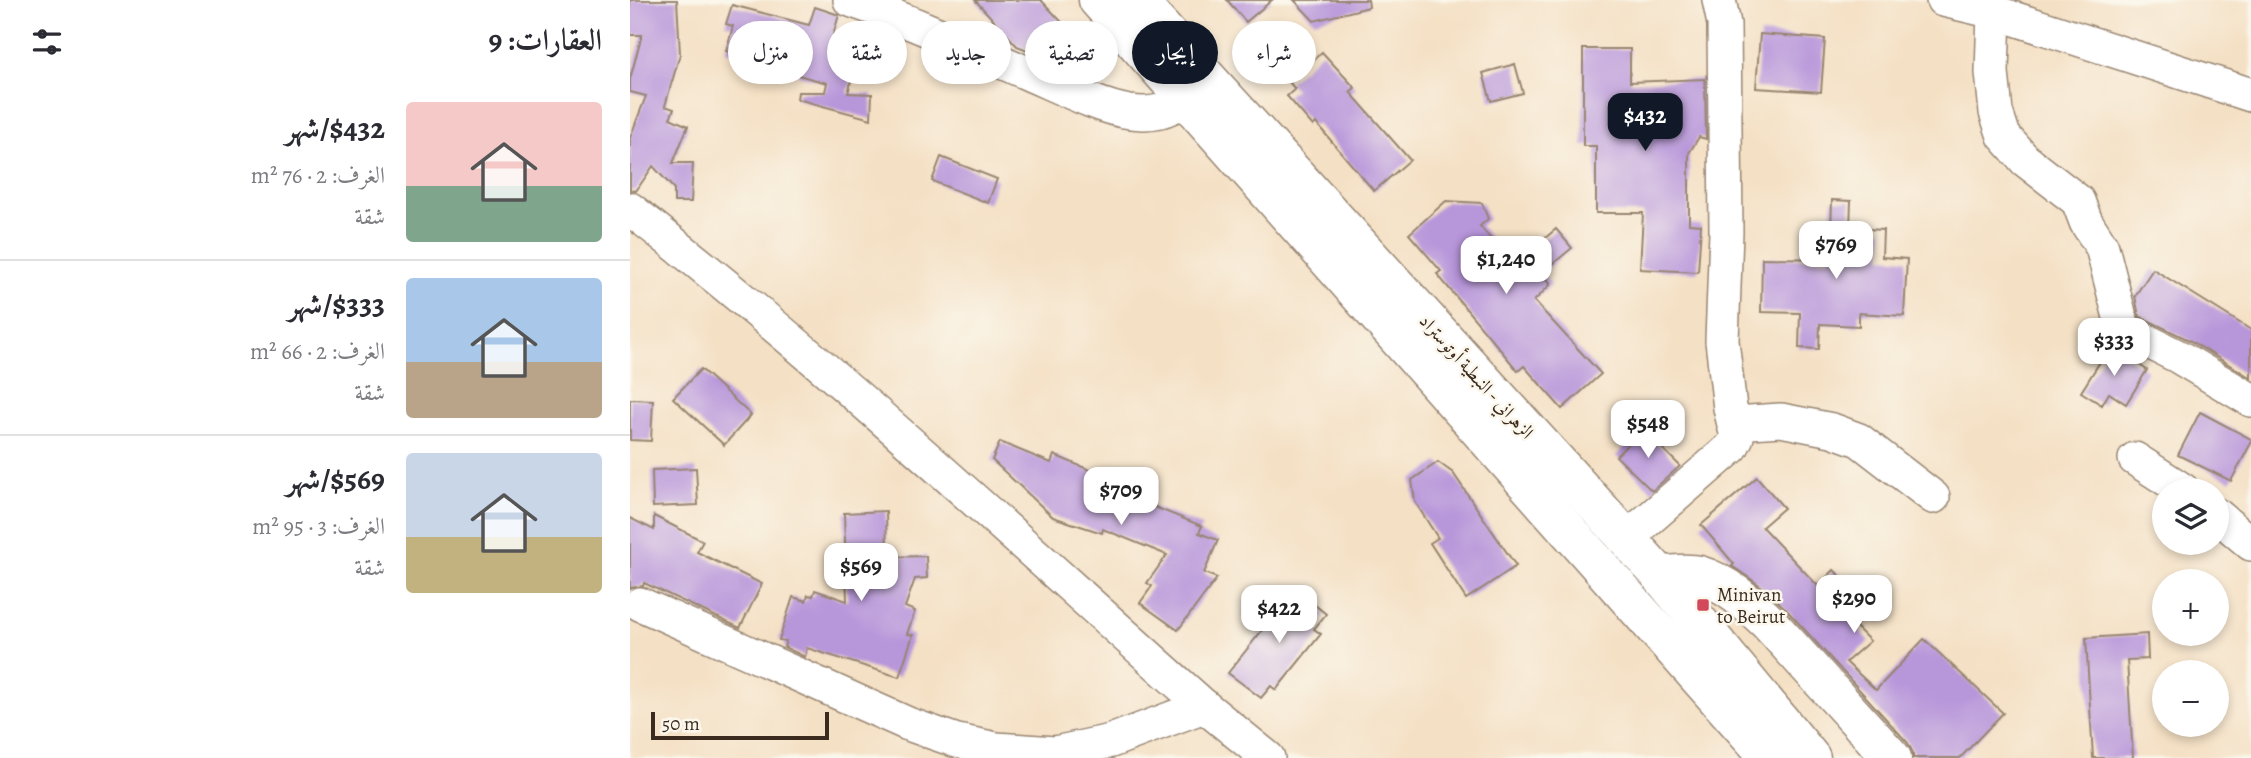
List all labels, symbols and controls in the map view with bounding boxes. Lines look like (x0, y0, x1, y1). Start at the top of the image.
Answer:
text: العقارات: 9 (489, 20, 602, 60)
chip: منزل (728, 21, 813, 84)
chip: شقة (827, 21, 907, 84)
chip: جديد (921, 21, 1011, 84)
chip: تصفية (1025, 21, 1118, 84)
chip: إيجار (1132, 21, 1218, 84)
chip: شراء (1232, 21, 1316, 84)
icon: filters (28, 23, 66, 61)
pin: $432 (1604, 94, 1686, 153)
text: $432 (1624, 100, 1666, 131)
text: $432/شهر (285, 108, 385, 148)
icon: home (462, 130, 546, 214)
text: الغرف: 2 · 76 m² (251, 160, 385, 191)
text: شقة (355, 201, 385, 232)
pin: $769 (1795, 222, 1877, 281)
text: $769 (1815, 228, 1857, 259)
pin: $1,240 (1449, 236, 1563, 296)
text: $1,240 (1477, 243, 1535, 274)
text: $333/شهر (288, 284, 385, 324)
icon: home (462, 306, 546, 390)
street label: الزهراني - النبطية أوتوستراد (1412, 309, 1539, 446)
pin: $333 (2073, 318, 2155, 378)
text: $333 (2094, 325, 2134, 356)
text: الغرف: 2 · 66 m² (250, 336, 385, 367)
text: شقة (355, 377, 385, 408)
pin: $548 (1607, 400, 1689, 460)
text: $548 (1627, 407, 1669, 438)
text: $569/شهر (286, 459, 385, 499)
pin: $709 (1080, 468, 1162, 527)
text: $709 (1100, 474, 1142, 505)
map controls (2152, 478, 2229, 737)
button: layers (2152, 478, 2229, 555)
icon: home (462, 481, 546, 565)
text: الغرف: 3 · 95 m² (252, 511, 385, 542)
pin: $569 (820, 544, 902, 603)
text: $569 (840, 550, 882, 581)
text: شقة (355, 552, 385, 583)
button: + (2152, 569, 2229, 646)
pin: $290 (1813, 576, 1895, 635)
place label: Minivan to Beirut (1717, 582, 1785, 630)
text: $290 (1832, 582, 1876, 613)
pin: $422 (1238, 586, 1320, 645)
text: $422 (1257, 592, 1301, 623)
marker: Minivan to Beirut (1695, 597, 1711, 613)
button: − (2152, 660, 2229, 737)
scale bar (651, 709, 830, 741)
text: 50 m (662, 711, 700, 737)

